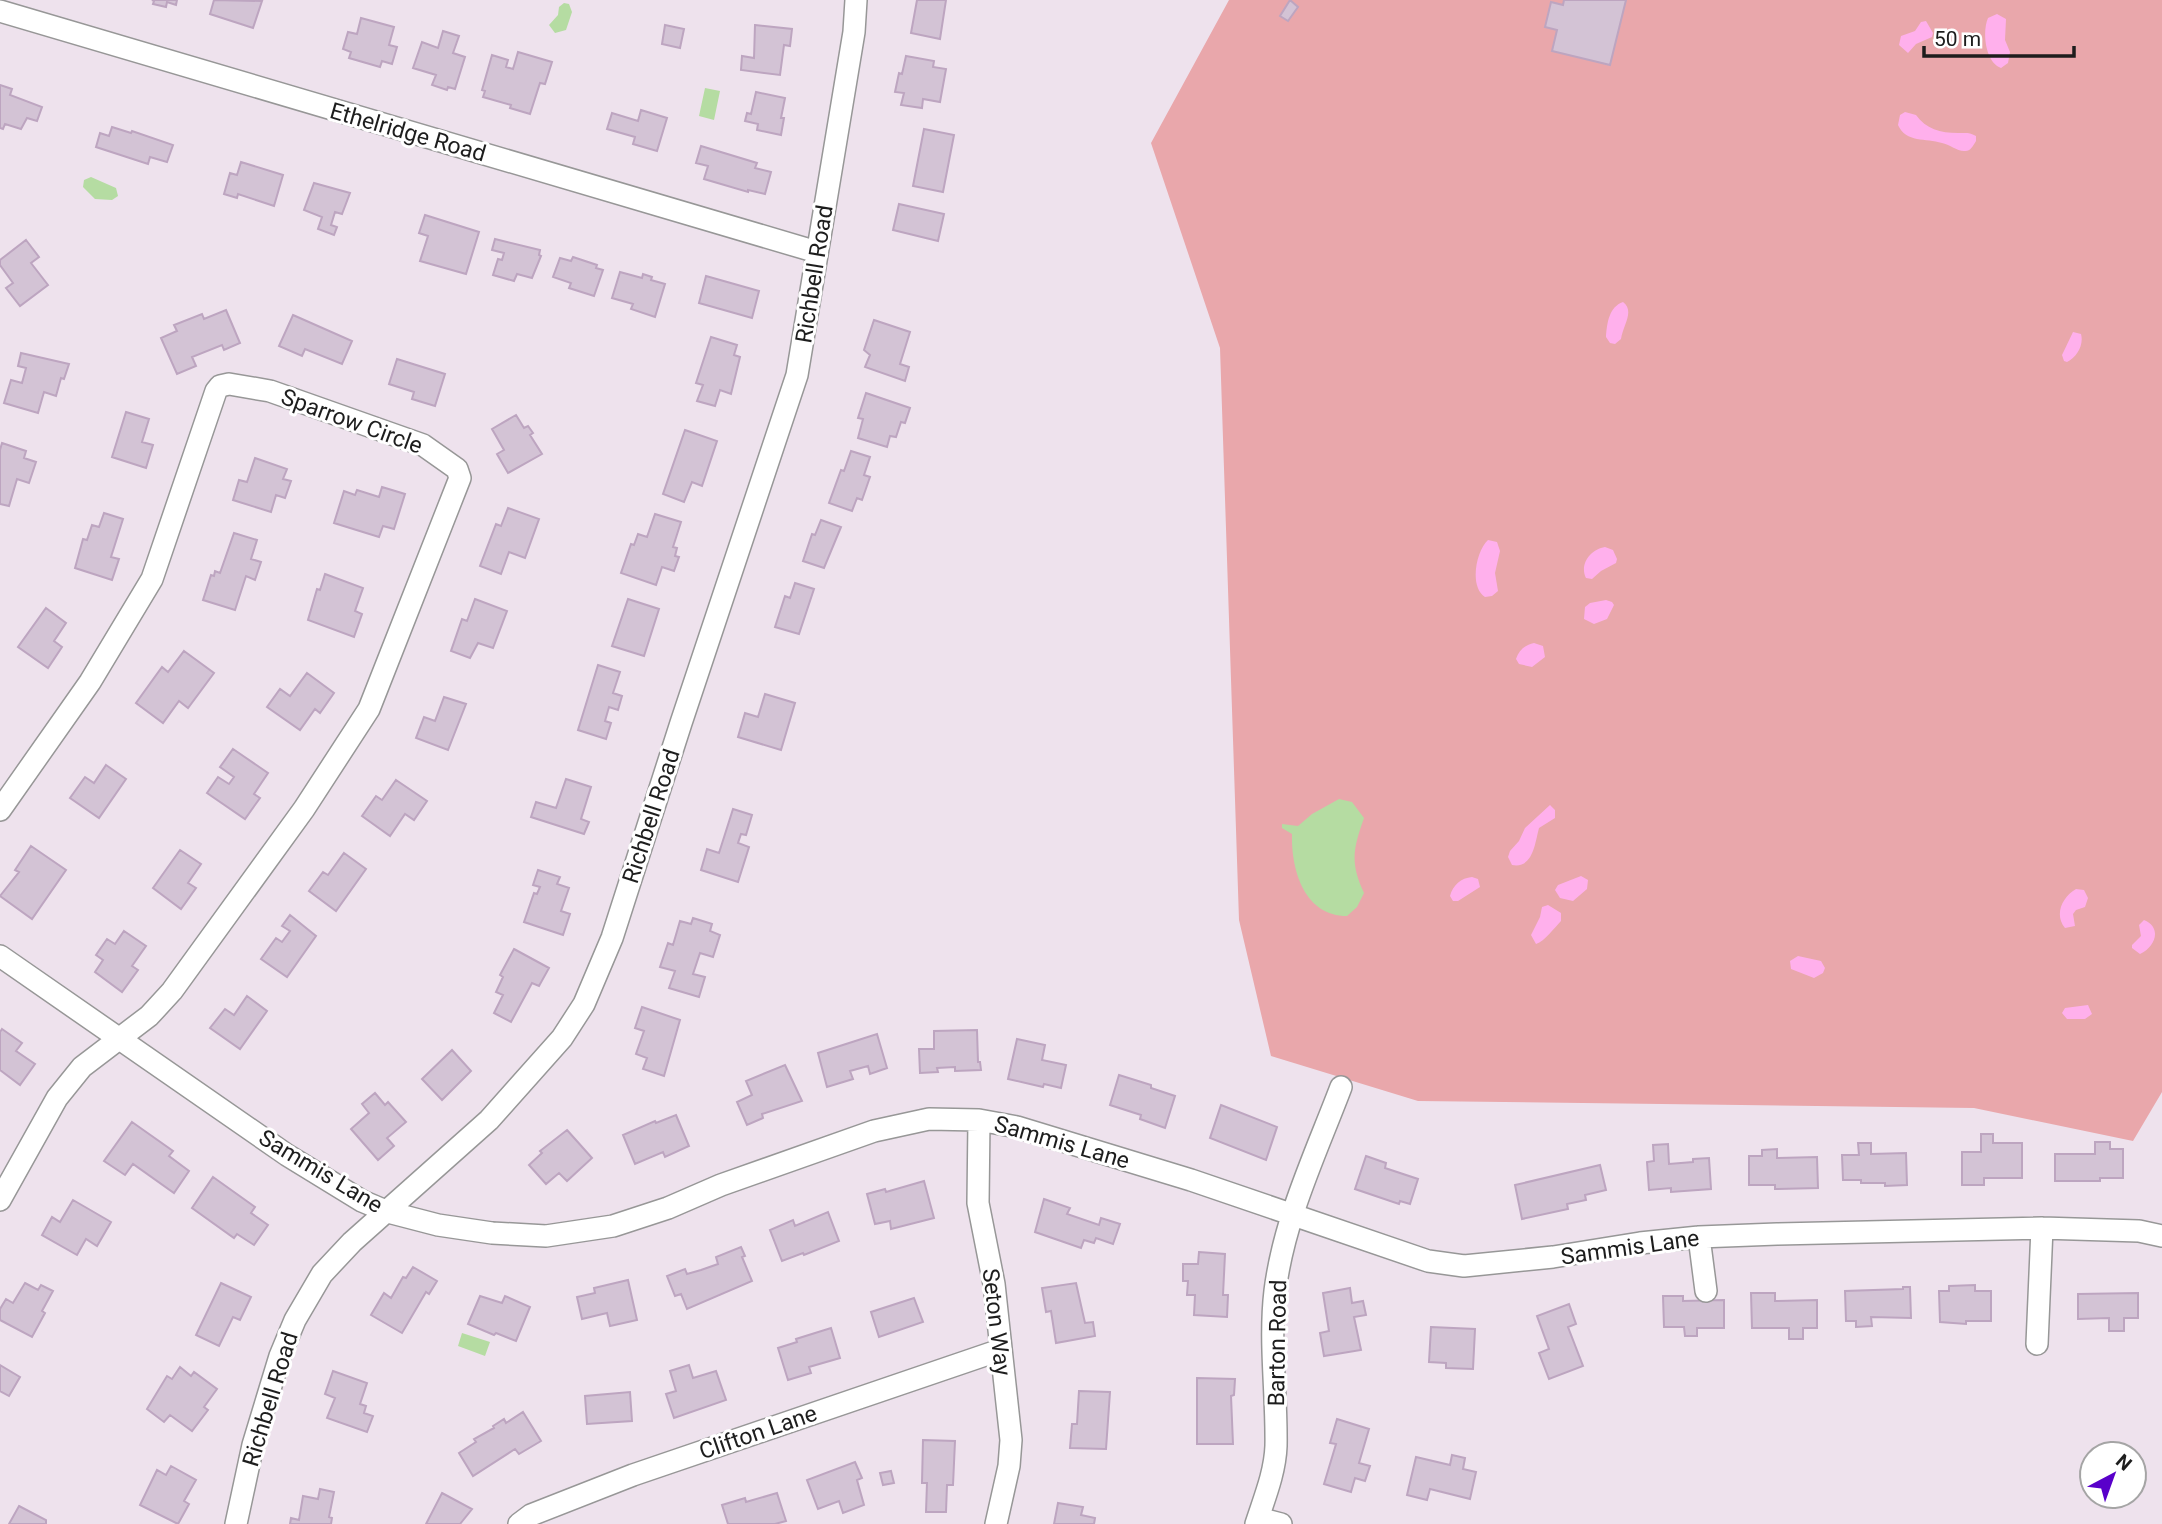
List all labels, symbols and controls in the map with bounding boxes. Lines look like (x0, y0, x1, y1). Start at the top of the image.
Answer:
scale bar (1924, 14, 2074, 58)
text: 50 m (1934, 27, 1981, 51)
street label: Ethelridge Road (327, 97, 489, 168)
street label: Richbell Road (790, 203, 839, 345)
street label: Sparrow Circle (277, 383, 426, 460)
street label: Richbell Road (617, 746, 686, 887)
street label: Sammis Lane (991, 1110, 1133, 1175)
street label: Sammis Lane (254, 1124, 387, 1219)
street label: Sammis Lane (1559, 1224, 1701, 1271)
street label: Seton Way (977, 1267, 1016, 1377)
street label: Barton Road (1263, 1279, 1292, 1407)
street label: Richbell Road (237, 1329, 304, 1470)
street label: Clifton Lane (696, 1400, 821, 1465)
north arrow (2078, 1440, 2148, 1510)
text: N (2111, 1449, 2136, 1476)

